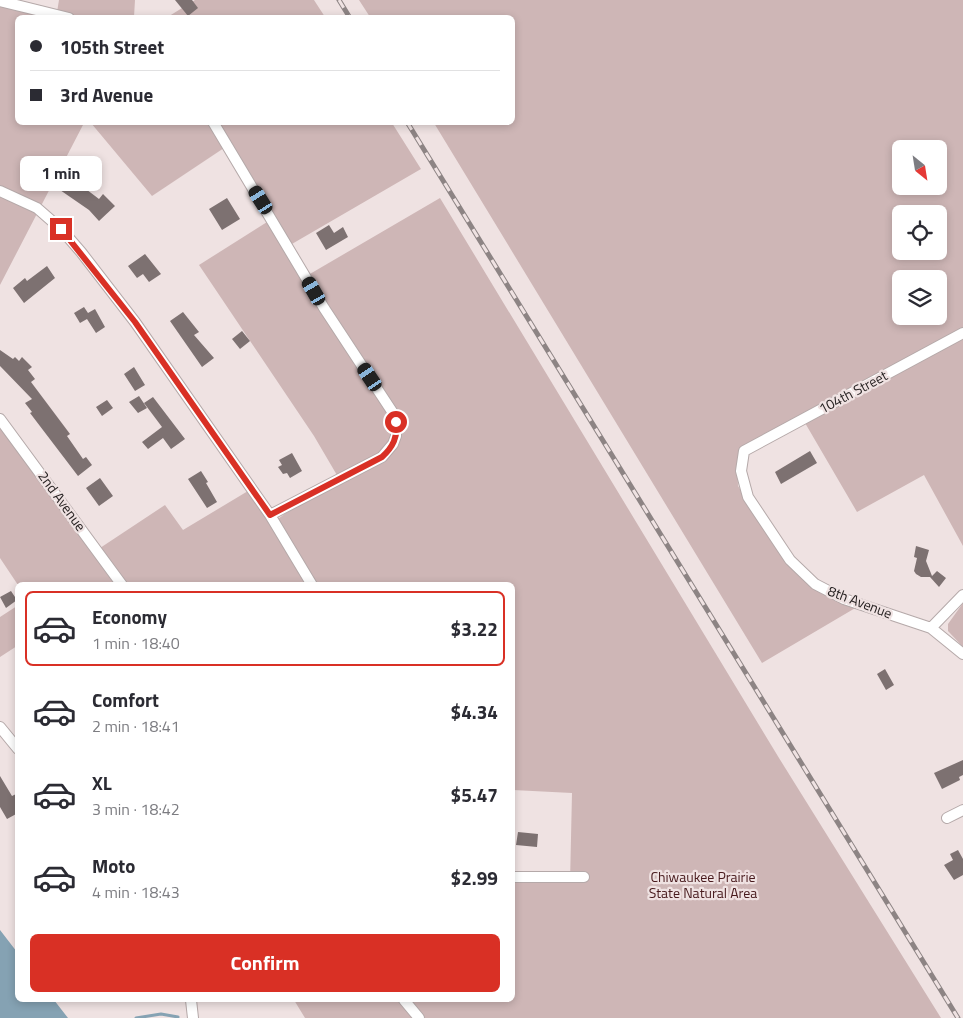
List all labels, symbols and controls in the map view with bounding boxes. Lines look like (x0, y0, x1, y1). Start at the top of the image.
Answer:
text: 105th Street (60, 32, 164, 61)
text: 3rd Avenue (60, 80, 153, 109)
north arrow (892, 140, 948, 195)
map controls (892, 140, 947, 325)
callout: 1 min (20, 156, 102, 192)
text: 1 min (42, 161, 80, 185)
car (246, 183, 275, 217)
button: locate (892, 205, 947, 260)
route end (50, 218, 72, 240)
button: layers (892, 270, 947, 325)
car (300, 274, 327, 308)
car (355, 360, 384, 394)
street label: 104th Street (815, 365, 891, 418)
route start (385, 411, 407, 433)
street label: 2nd Avenue (33, 466, 91, 535)
street label: 8th Avenue (825, 580, 895, 623)
text: Economy (92, 602, 167, 631)
icon: car (32, 606, 77, 651)
text: $3.22 (451, 614, 498, 643)
text: 1 min · 18:40 (92, 631, 180, 655)
text: Comfort (92, 685, 159, 714)
icon: car (32, 689, 77, 734)
text: $4.34 (451, 697, 498, 726)
text: 2 min · 18:41 (92, 714, 180, 738)
text: XL (92, 768, 112, 797)
icon: car (32, 772, 77, 817)
text: $5.47 (451, 780, 498, 809)
text: 3 min · 18:42 (92, 797, 180, 821)
text: Moto (92, 851, 135, 880)
icon: car (32, 855, 77, 900)
text: $2.99 (451, 863, 498, 892)
park label: Chiwaukee Prairie State Natural Area (649, 866, 757, 903)
text: 4 min · 18:43 (92, 880, 180, 904)
button: Confirm (30, 934, 500, 992)

